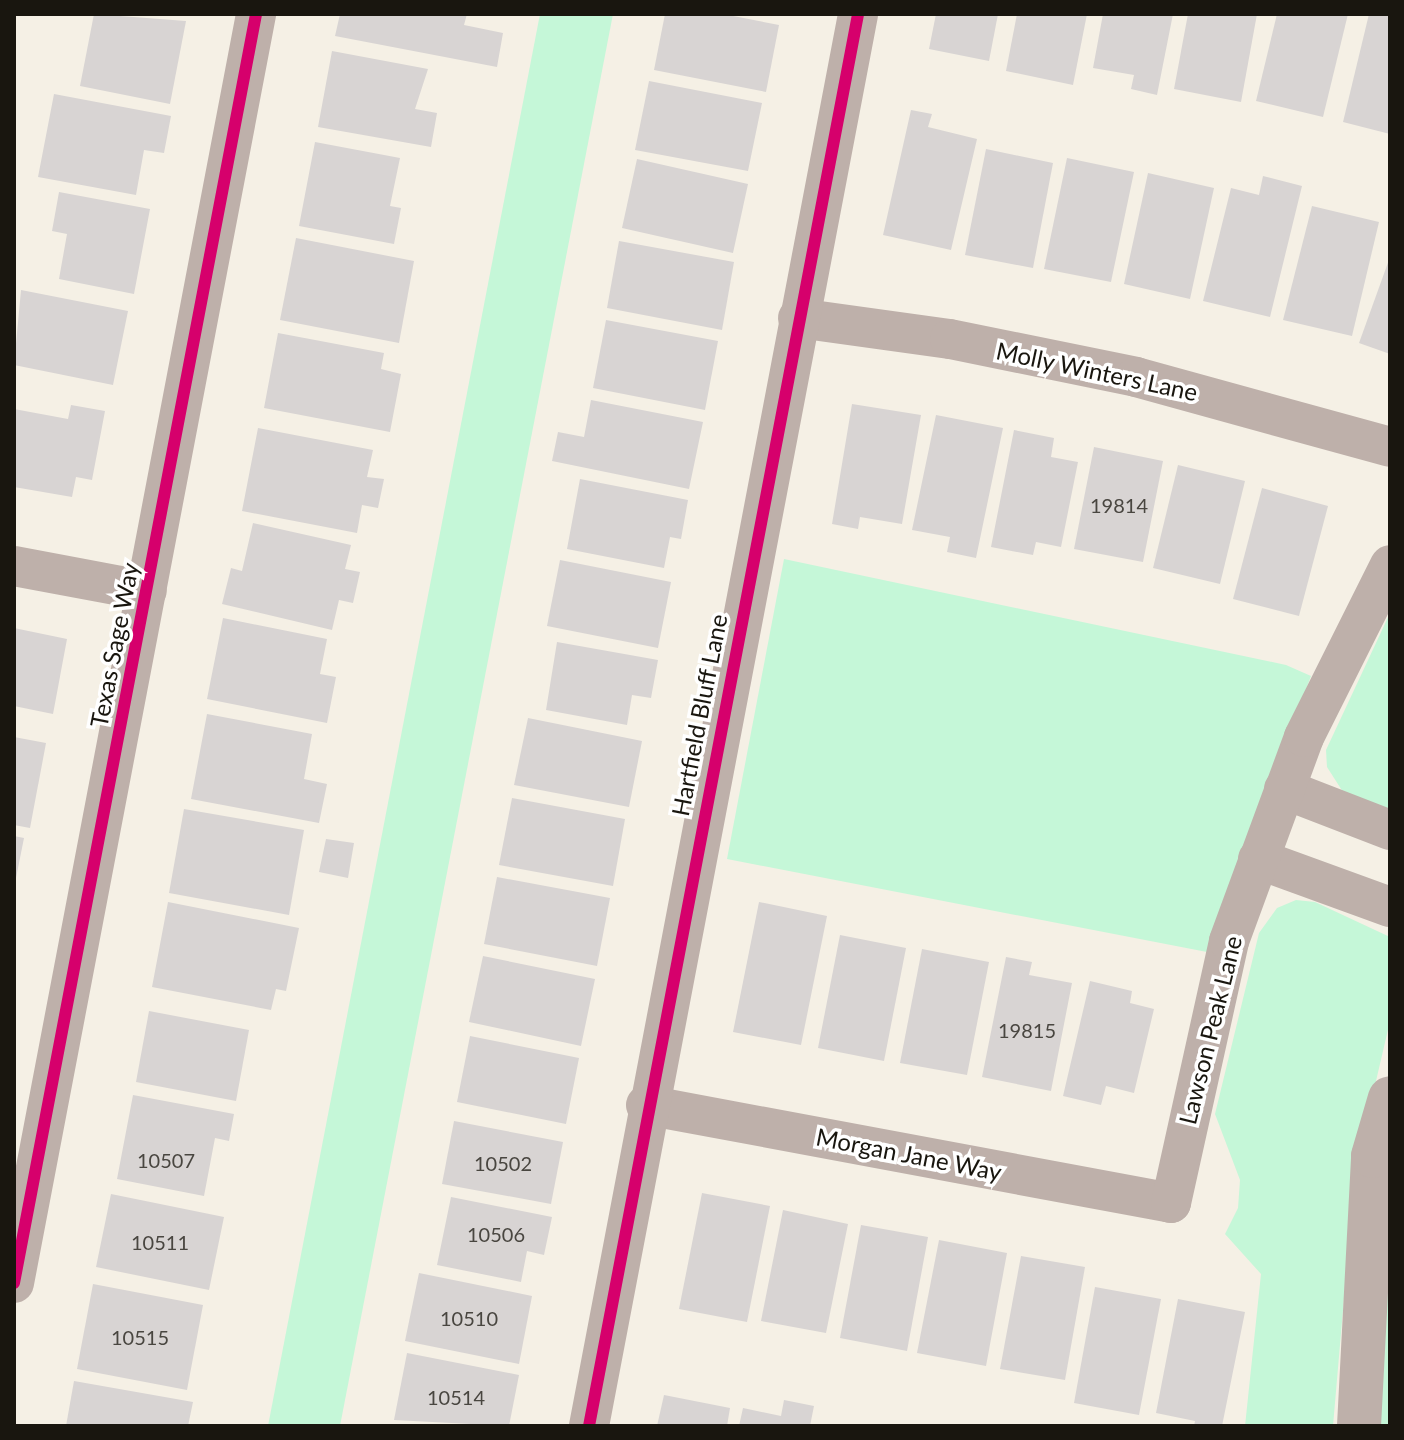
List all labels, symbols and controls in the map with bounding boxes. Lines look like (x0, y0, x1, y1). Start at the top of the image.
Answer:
street label: Molly Winters Lane (993, 336, 1201, 406)
house number: 19814 (1090, 493, 1148, 517)
street label: Texas Sage Way (84, 560, 144, 730)
street label: Hartfield Bluff Lane (665, 611, 733, 819)
street label: Lawson Peak Lane (1173, 933, 1247, 1127)
house number: 19815 (998, 1018, 1056, 1042)
street label: Morgan Jane Way (813, 1122, 1005, 1186)
house number: 10507 (137, 1148, 195, 1172)
house number: 10502 (474, 1151, 532, 1175)
house number: 10506 (467, 1222, 525, 1246)
house number: 10511 (131, 1230, 189, 1254)
house number: 10510 (440, 1306, 498, 1330)
house number: 10515 (111, 1325, 169, 1349)
house number: 10514 (427, 1385, 485, 1409)

